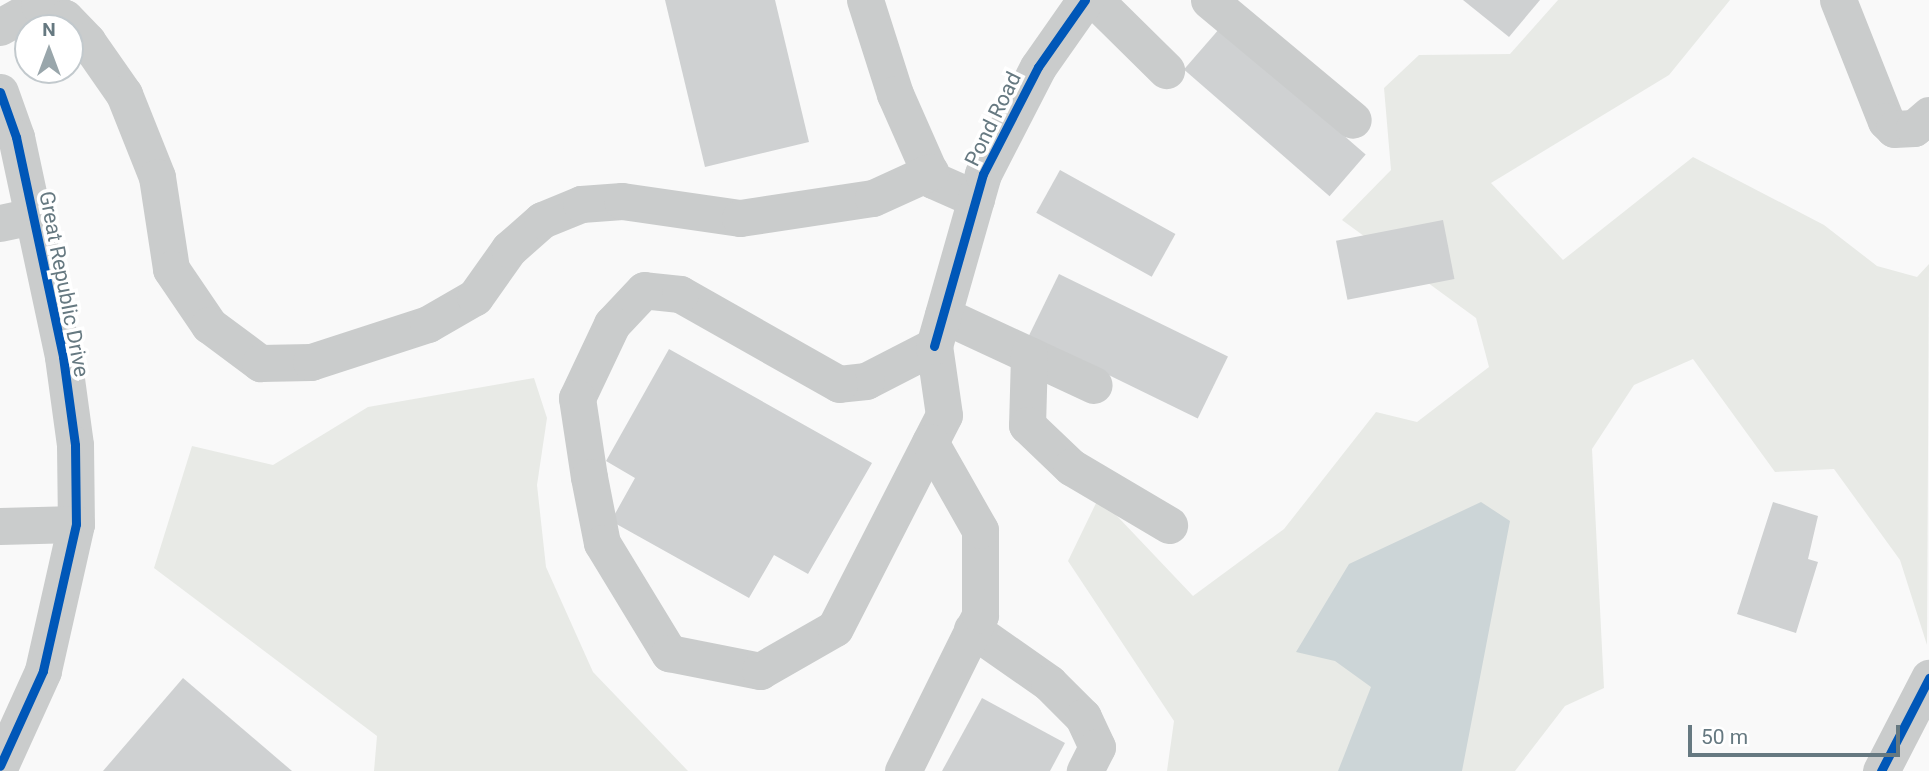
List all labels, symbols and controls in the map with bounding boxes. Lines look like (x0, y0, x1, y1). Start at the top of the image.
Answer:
north arrow (14, 14, 84, 84)
text: N (42, 18, 56, 41)
street label: Pond Road (959, 68, 1027, 170)
street label: Great Republic Drive (34, 189, 94, 379)
scale bar (1691, 712, 1903, 756)
text: 50 m (1701, 725, 1748, 749)

